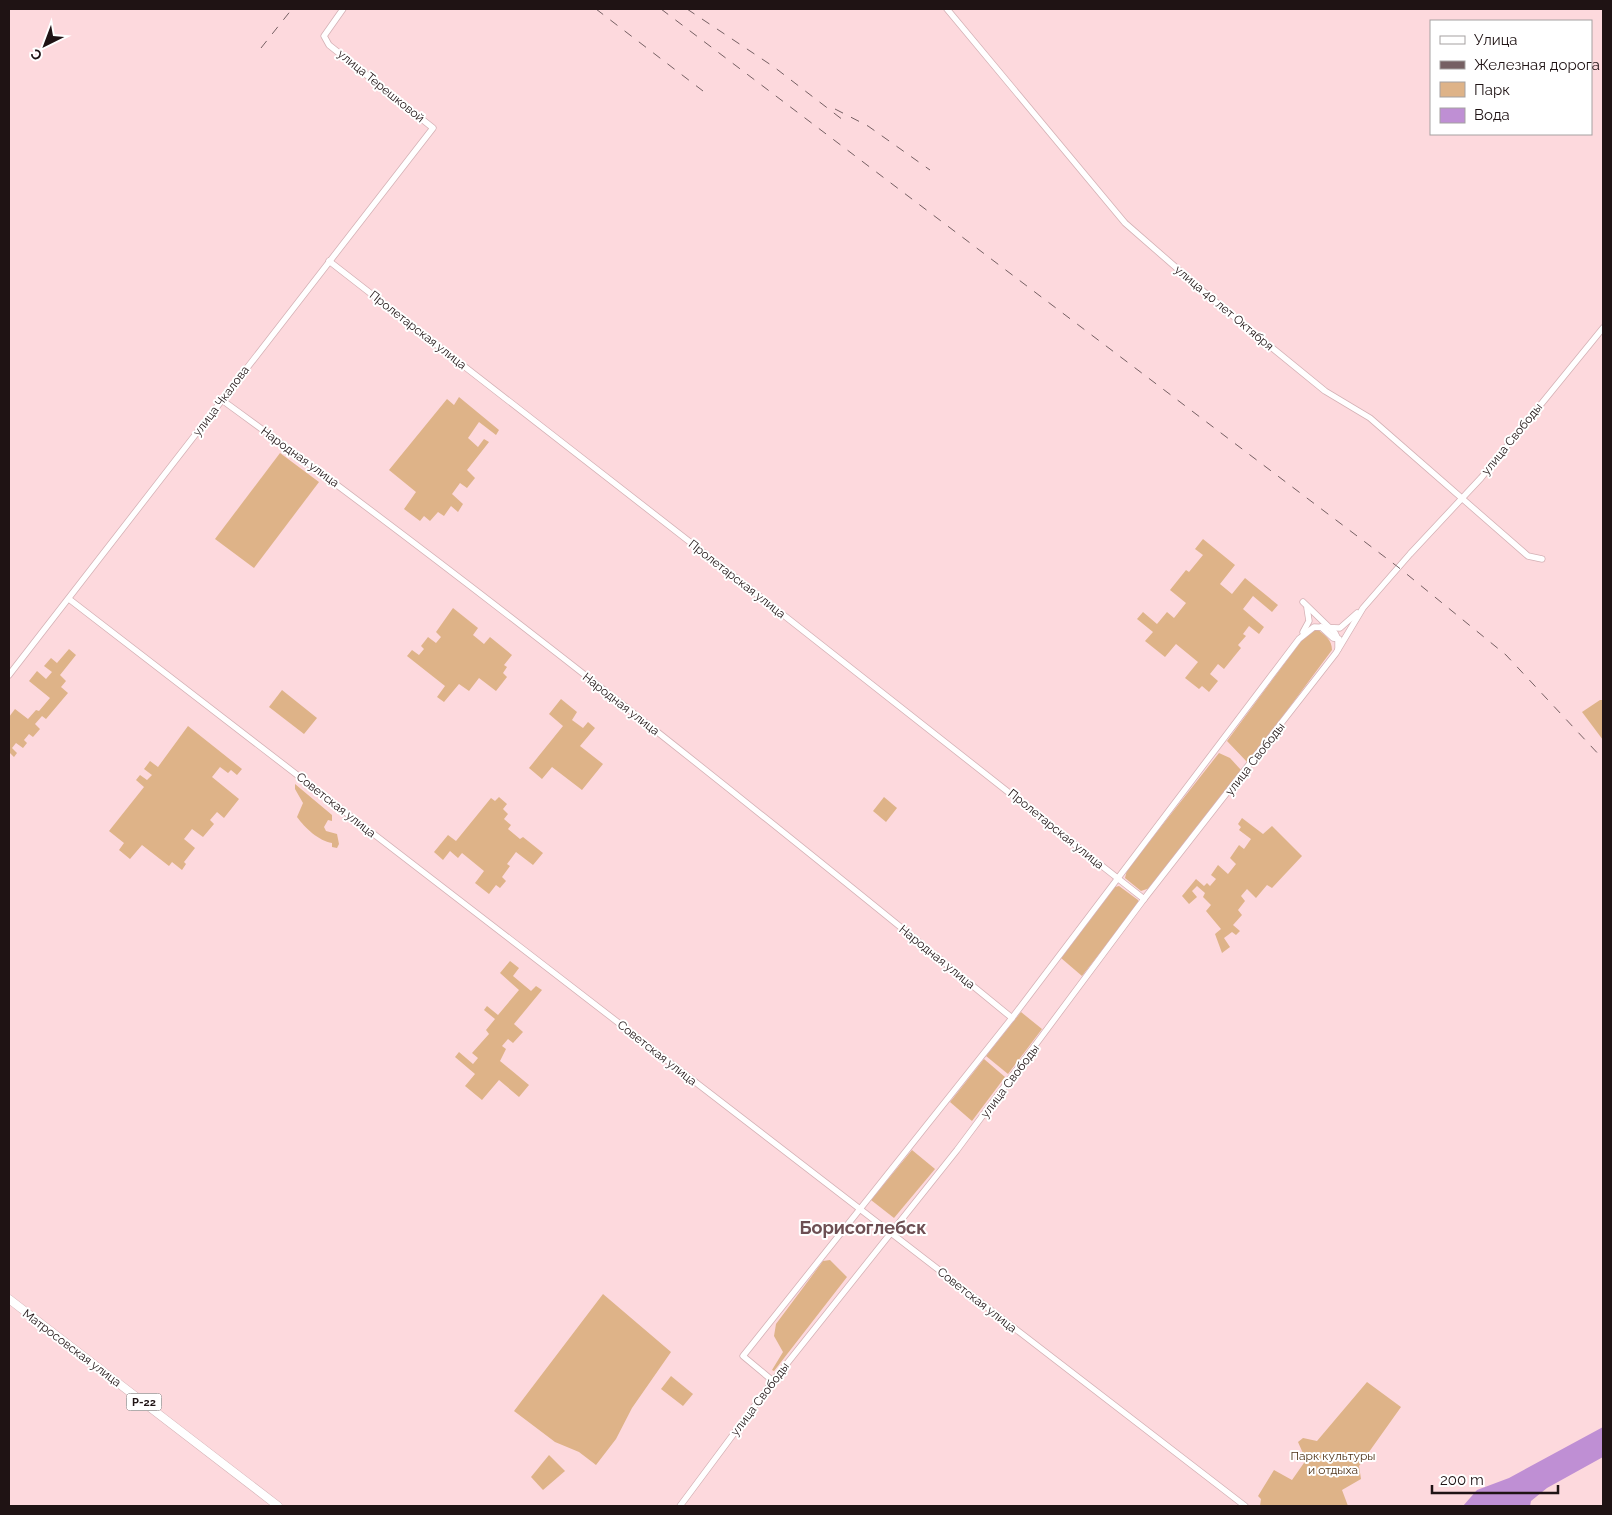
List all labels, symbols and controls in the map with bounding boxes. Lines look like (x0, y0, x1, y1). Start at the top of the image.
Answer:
north arrow (20, 20, 70, 70)
legend (1430, 20, 1592, 135)
text: Улица (1474, 31, 1518, 49)
text: С (27, 45, 45, 64)
street label: улица Терешковой (335, 47, 427, 125)
text: Железная дорога (1474, 56, 1600, 74)
text: Парк (1474, 81, 1510, 99)
text: Вода (1474, 106, 1510, 124)
street label: улица 40 лет Октября (1172, 263, 1276, 353)
street label: Пролетарская улица (367, 288, 469, 372)
street label: улица Чкалова (190, 363, 252, 439)
street label: улица Свободы (1479, 400, 1545, 478)
street label: Народная улица (258, 424, 342, 490)
street label: Пролетарская улица (686, 537, 788, 621)
street label: Народная улица (580, 670, 662, 738)
street label: улица Свободы (1222, 720, 1288, 798)
street label: Советская улица (294, 770, 378, 840)
street label: Пролетарская улица (1005, 786, 1107, 872)
street label: Народная улица (896, 922, 978, 992)
street label: Советская улица (615, 1018, 699, 1088)
street label: улица Свободы (978, 1042, 1042, 1120)
district label: Борисоглебск (799, 1217, 927, 1238)
street label: Советская улица (935, 1265, 1019, 1335)
street label: Матросовская улица (20, 1306, 124, 1390)
street label: улица Свободы (728, 1360, 792, 1438)
road number: Р-22 (126, 1394, 162, 1410)
park label: Парк культуры и отдыха (1290, 1449, 1376, 1477)
scale bar (1432, 1462, 1558, 1494)
text: 200 m (1440, 1471, 1484, 1489)

